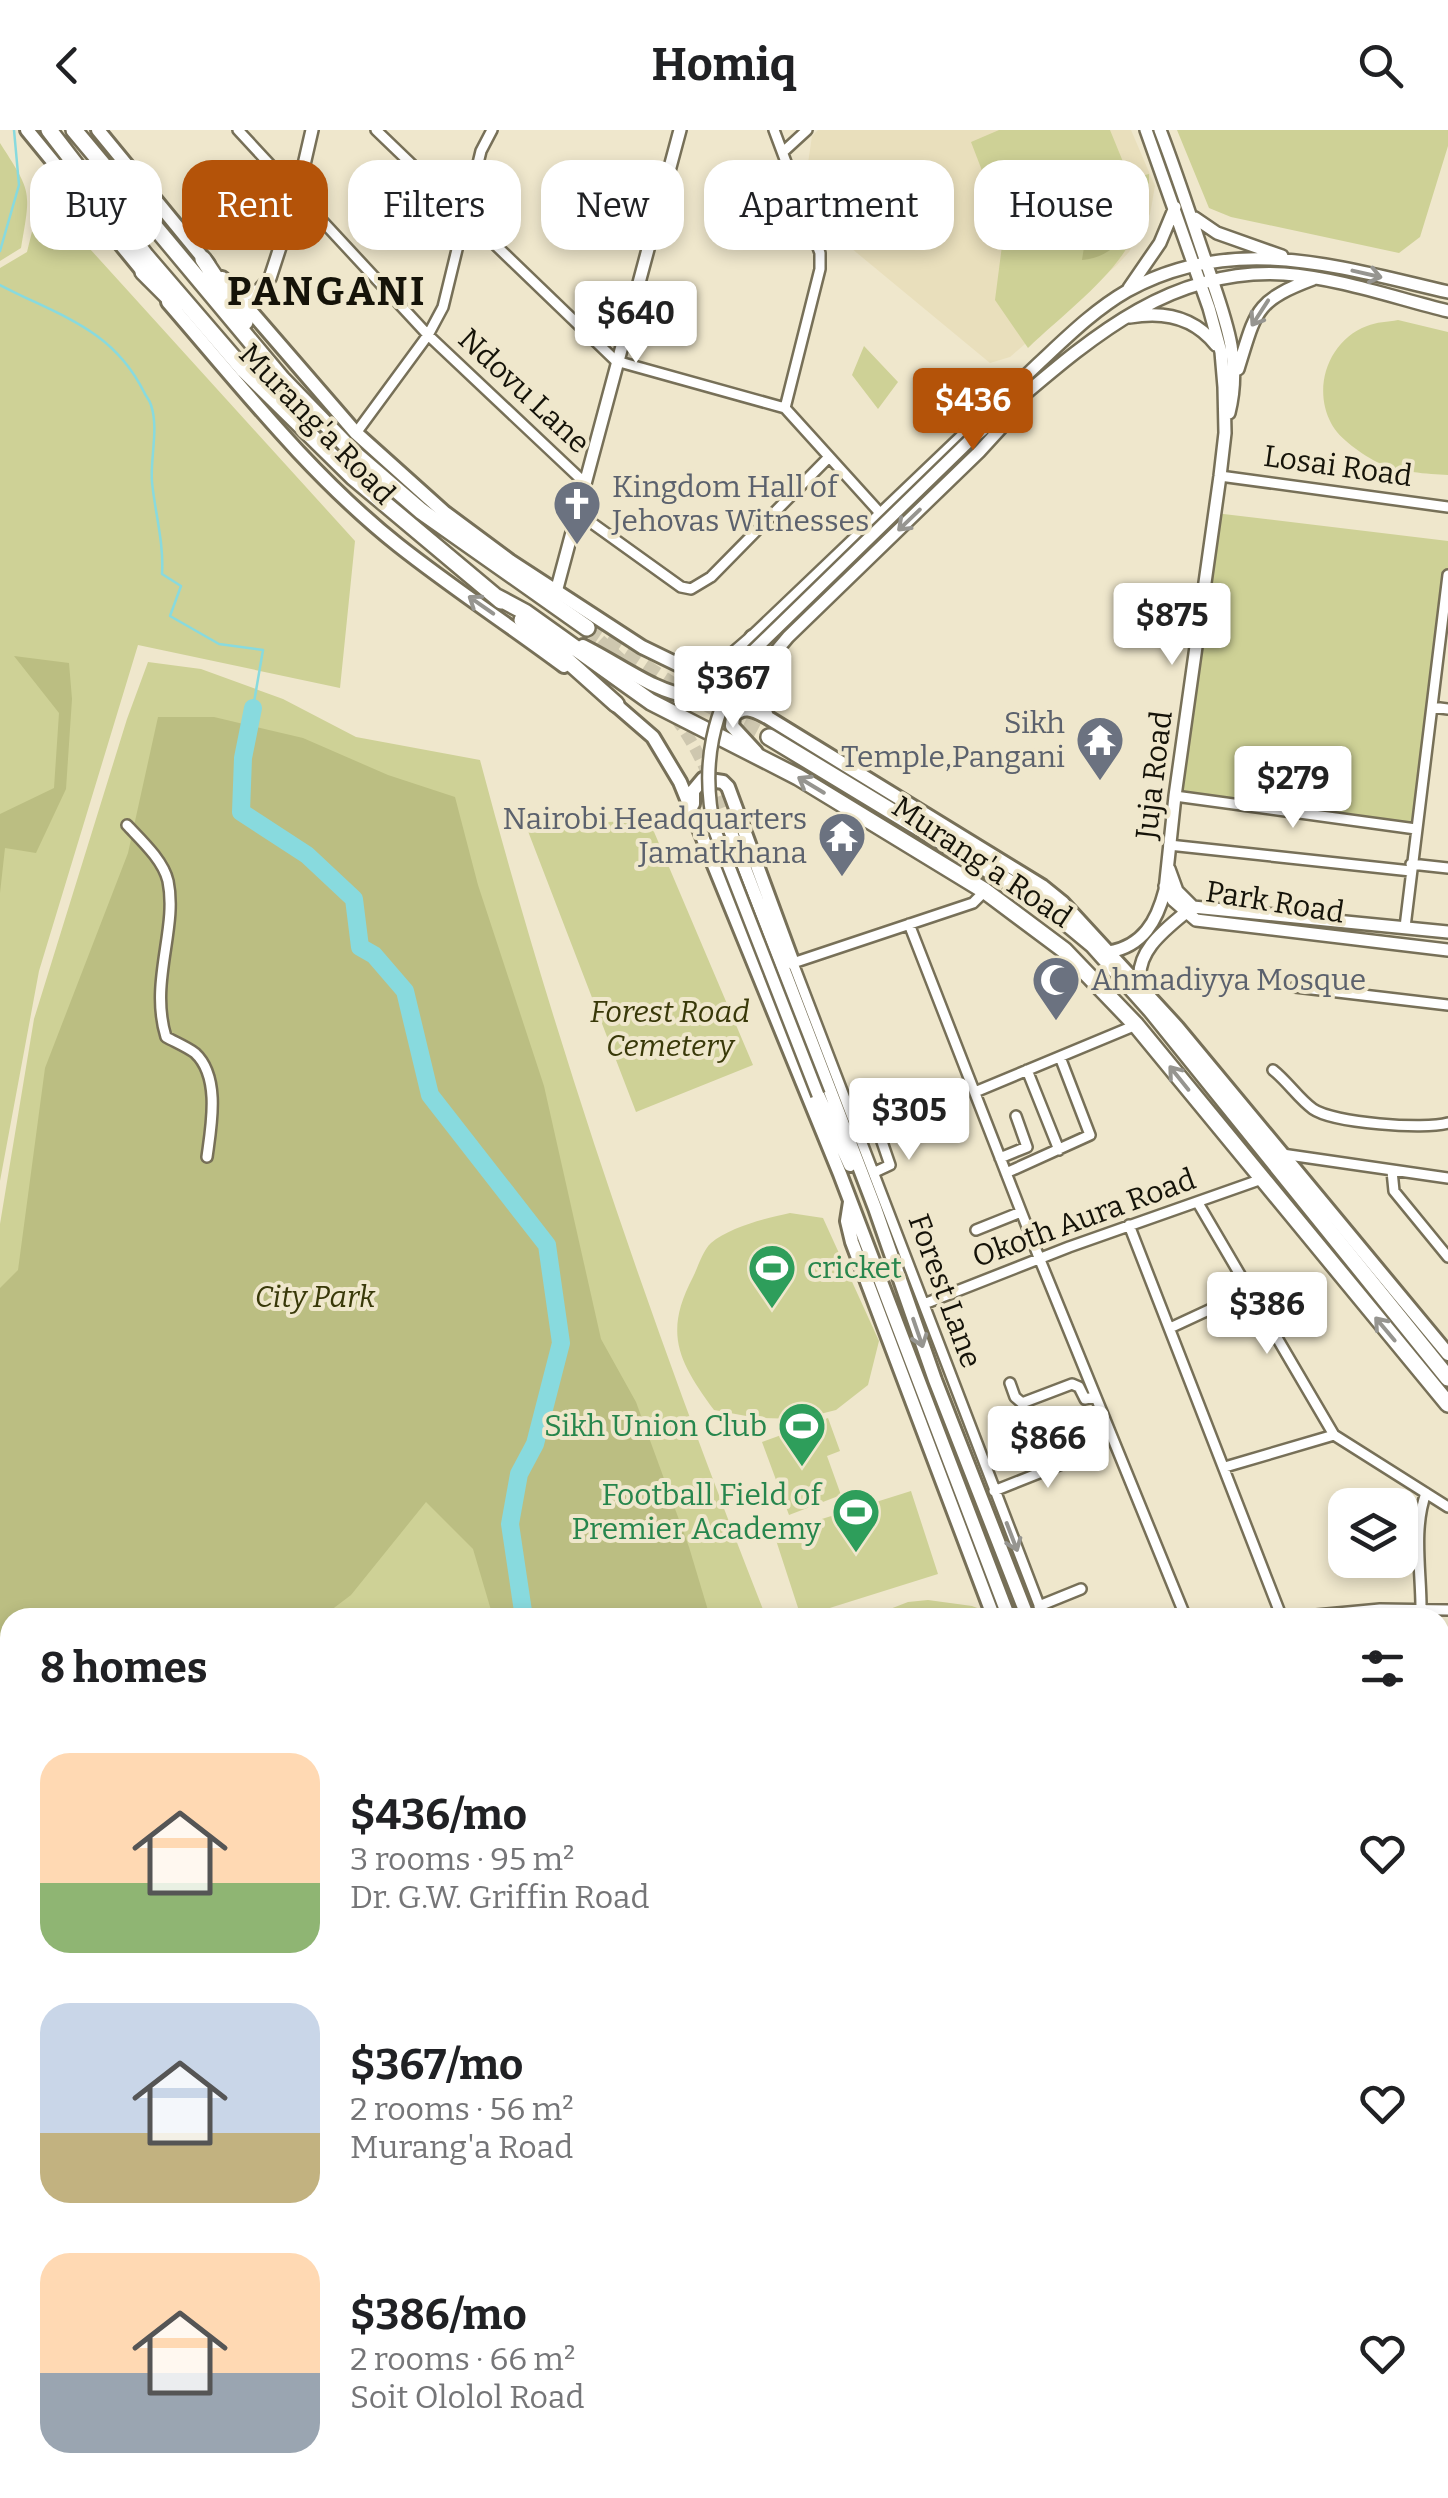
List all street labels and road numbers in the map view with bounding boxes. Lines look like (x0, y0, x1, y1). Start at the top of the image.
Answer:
street label: Ndovu Lane (451, 321, 597, 461)
street label: Murang'a Road (231, 336, 403, 512)
street label: Losai Road (1261, 438, 1415, 494)
street label: Juja Road (1128, 708, 1180, 842)
street label: Murang'a Road (885, 789, 1079, 936)
street label: Park Road (1203, 873, 1347, 931)
street label: Okoth Aura Road (968, 1161, 1201, 1275)
street label: Forest Lane (901, 1209, 989, 1373)

